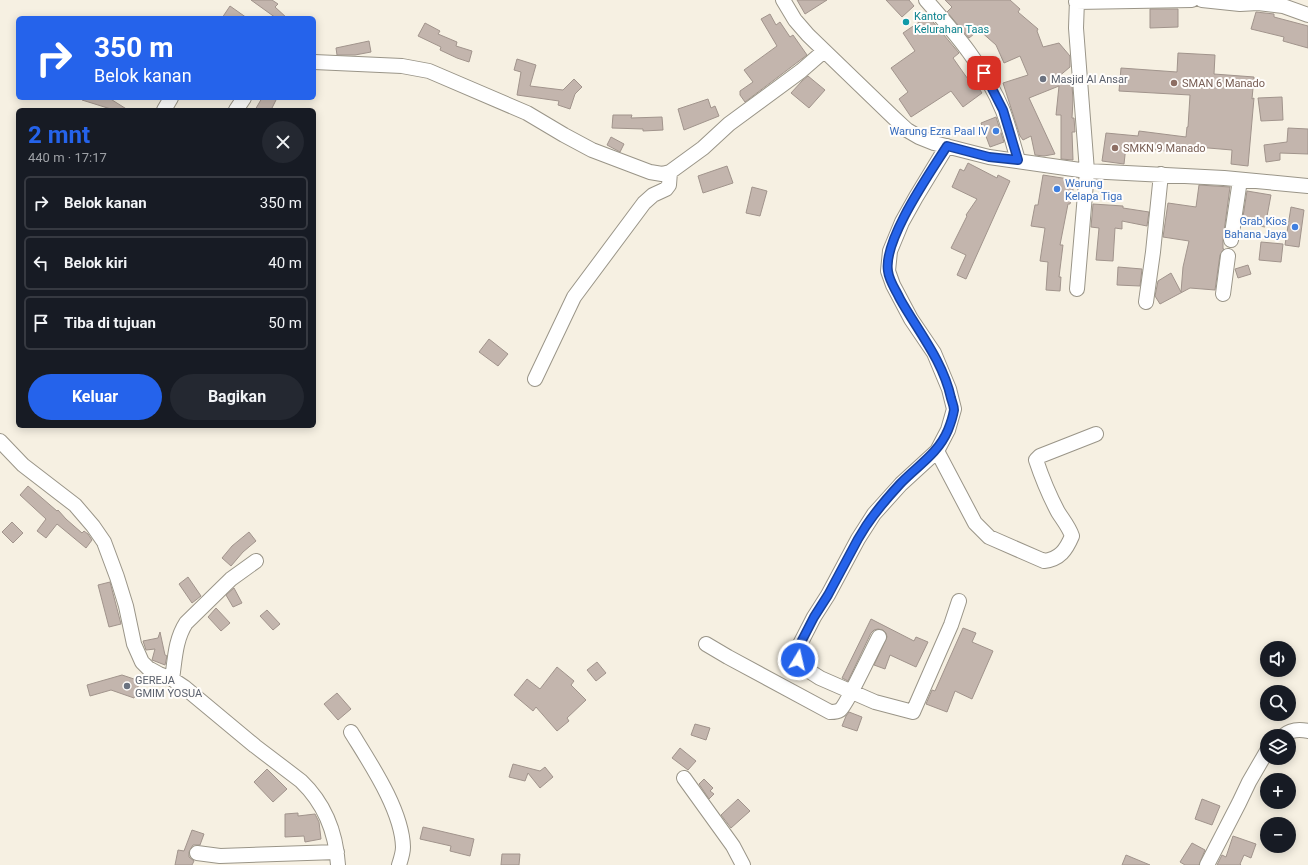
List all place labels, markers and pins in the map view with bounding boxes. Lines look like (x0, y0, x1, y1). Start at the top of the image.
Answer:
place label: Kantor Kelurahan Taas (914, 10, 989, 36)
marker: Kantor Kelurahan Taas (901, 17, 911, 27)
pin (967, 56, 1001, 90)
place label: Masjid Al Ansar (1051, 73, 1128, 86)
marker: Masjid Al Ansar (1038, 74, 1048, 84)
place label: SMAN 6 Manado (1182, 77, 1265, 90)
marker: SMAN 6 Manado (1169, 78, 1179, 88)
place label: Warung Ezra Paal IV (889, 125, 988, 138)
marker: Warung Ezra Paal IV (991, 126, 1001, 136)
place label: SMKN 9 Manado (1123, 142, 1206, 155)
marker: SMKN 9 Manado (1110, 143, 1120, 153)
place label: Warung Kelapa Tiga (1065, 177, 1122, 203)
marker: Warung Kelapa Tiga (1052, 184, 1062, 194)
place label: Grab Kios Bahana Jaya (1224, 215, 1287, 241)
marker: Grab Kios Bahana Jaya (1290, 222, 1300, 232)
place label: GEREJA GMIM YOSUA (135, 674, 203, 700)
marker: GEREJA GMIM YOSUA (122, 681, 132, 691)

